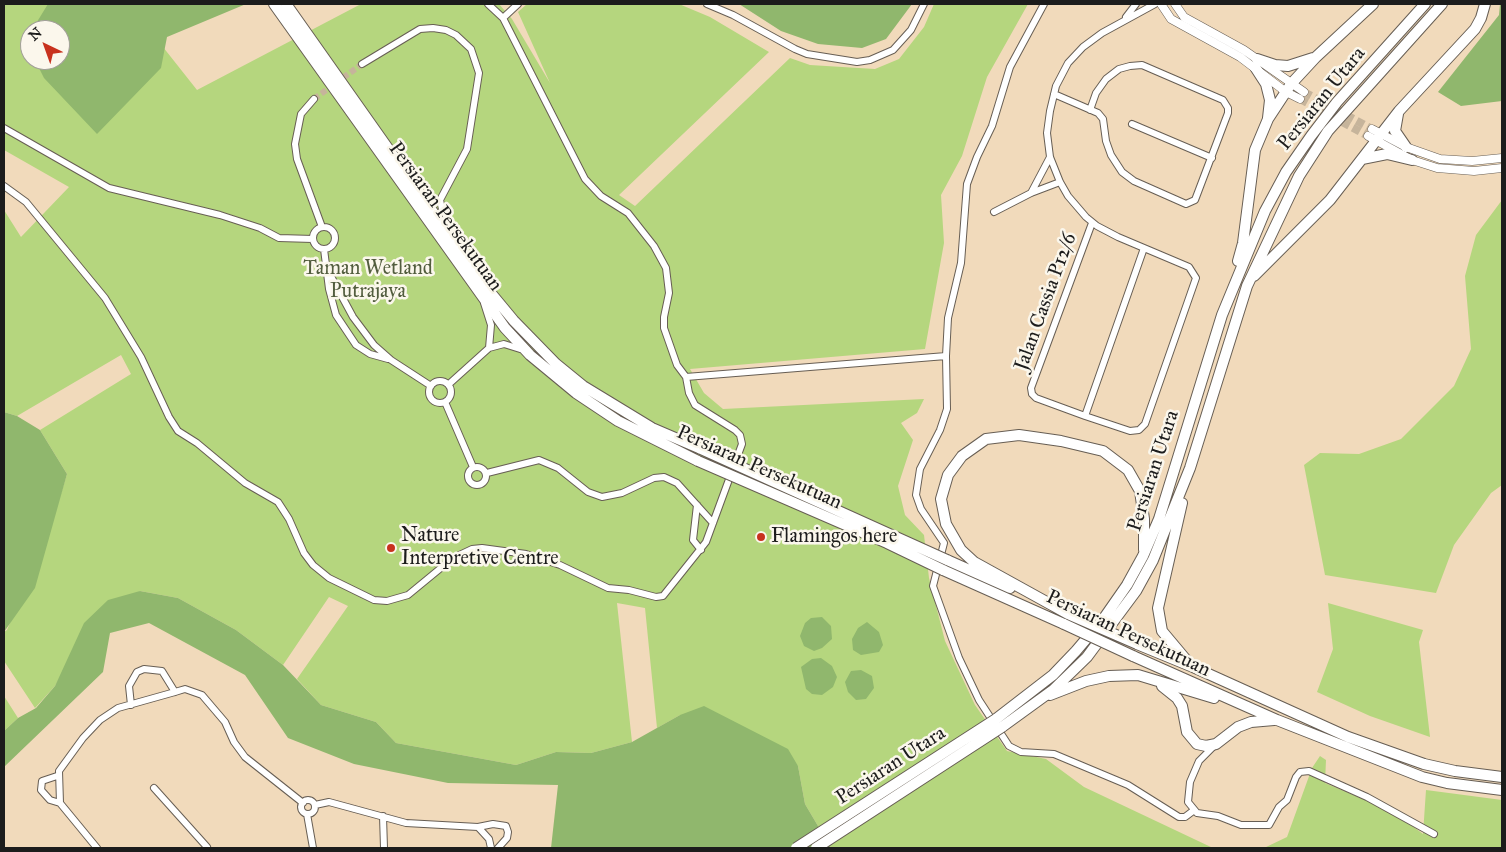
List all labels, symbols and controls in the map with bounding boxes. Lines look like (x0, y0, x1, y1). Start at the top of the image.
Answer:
north arrow (20, 20, 70, 70)
text: N (25, 24, 45, 45)
street label: Persiaran Utara (1273, 43, 1371, 155)
street label: Persiaran Persekutuan (383, 138, 507, 296)
street label: Jalan Cassia P12/6 (1010, 230, 1082, 374)
park label: Taman Wetland Putrajaya (303, 257, 433, 304)
street label: Persiaran Utara (1123, 407, 1185, 535)
street label: Persiaran Persekutuan (673, 421, 845, 515)
place label: Nature Interpretive Centre (401, 524, 559, 571)
place label: Flamingos here (771, 525, 897, 549)
marker: Flamingos here (755, 531, 767, 543)
marker: Nature Interpretive Centre (385, 542, 397, 554)
street label: Persiaran Persekutuan (1042, 585, 1214, 683)
street label: Persiaran Utara (832, 722, 950, 810)

